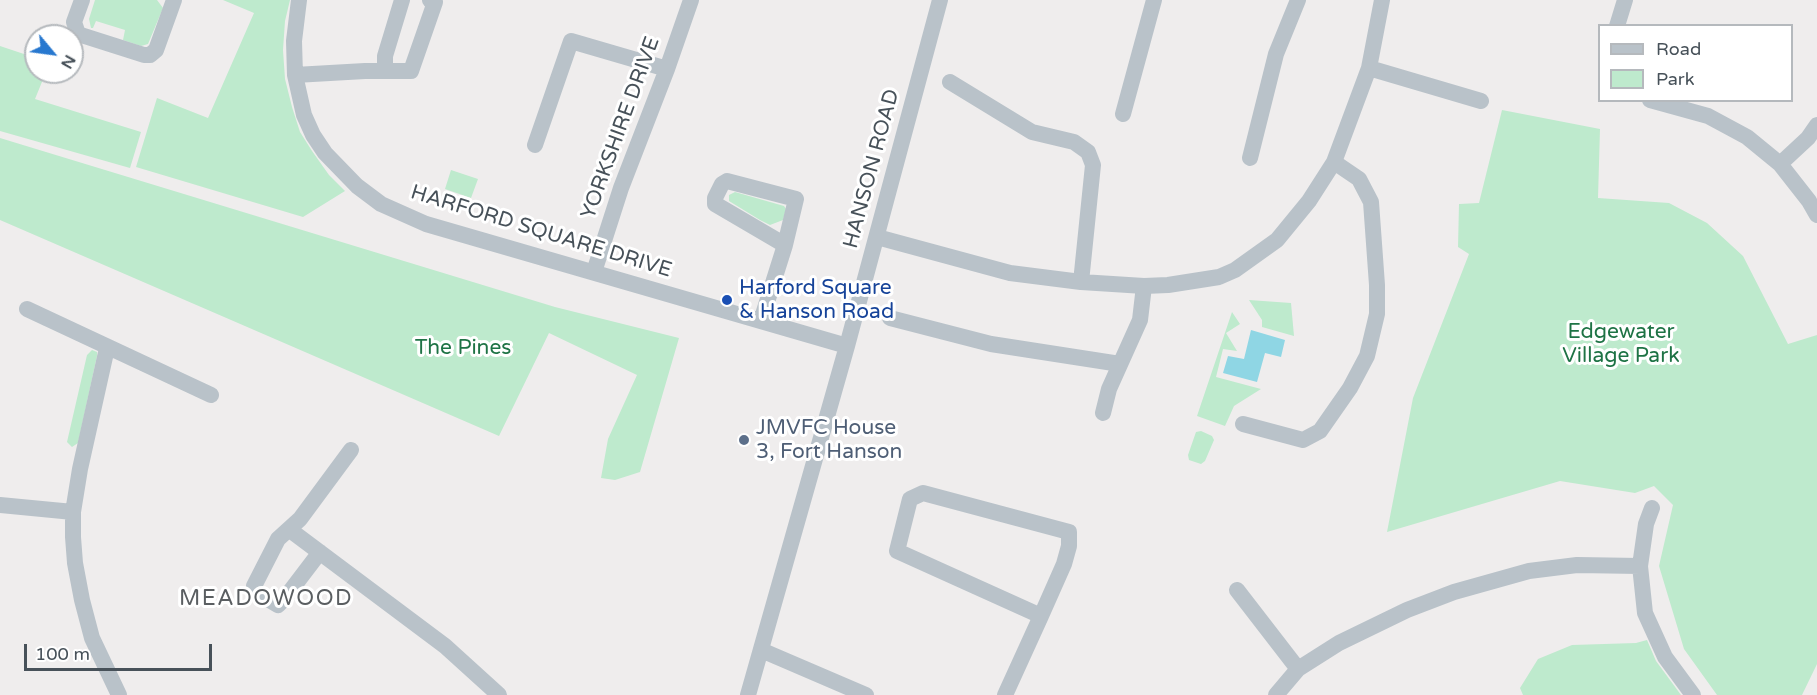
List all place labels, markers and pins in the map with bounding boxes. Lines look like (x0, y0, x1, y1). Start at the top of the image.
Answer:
place label: Harford Square & Hanson Road (739, 275, 894, 325)
marker: Harford Square & Hanson Road (720, 293, 734, 307)
place label: JMVFC House 3, Fort Hanson (756, 415, 902, 465)
marker: JMVFC House 3, Fort Hanson (737, 433, 751, 447)

